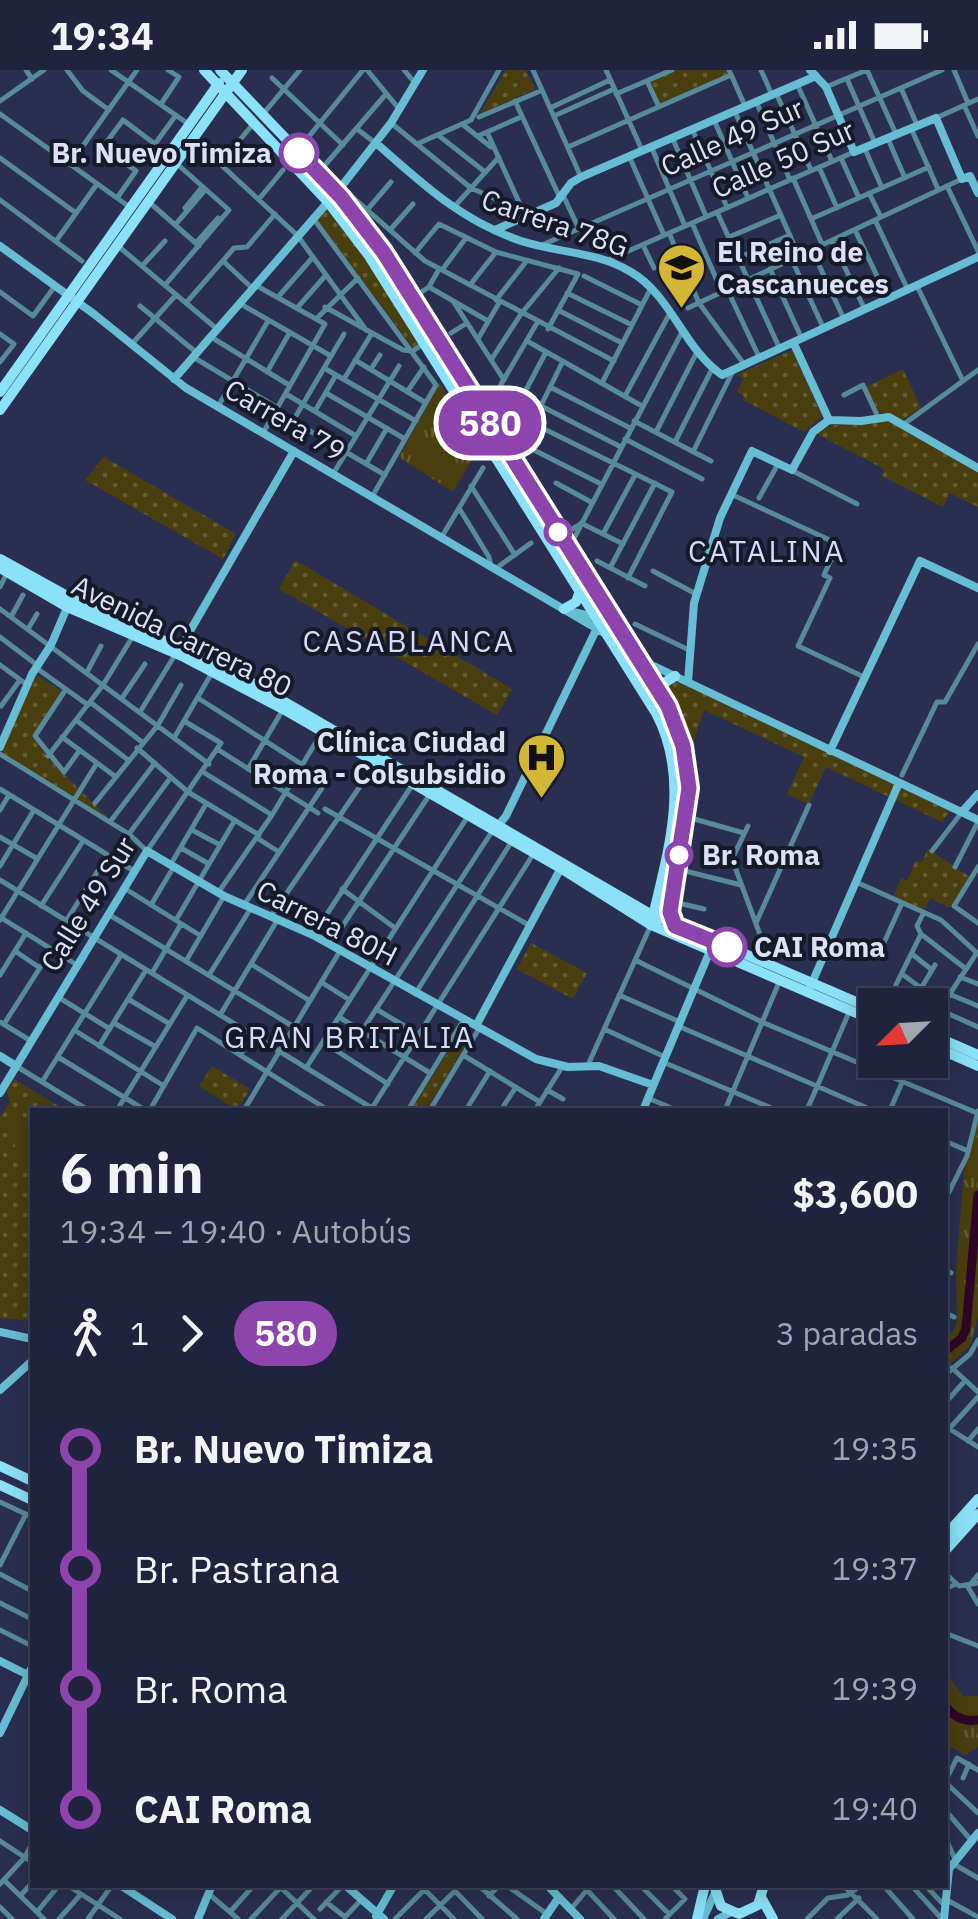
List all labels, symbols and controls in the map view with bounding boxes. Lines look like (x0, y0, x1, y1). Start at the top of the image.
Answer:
text: 19:34 (50, 11, 154, 60)
street label: Calle 49 Sur (655, 89, 809, 184)
street label: Calle 50 Sur (706, 111, 860, 206)
place label: Br. Nuevo Timiza (51, 134, 272, 171)
marker: Br. Nuevo Timiza (280, 134, 318, 172)
street label: Carrera 78G (477, 180, 633, 265)
place label: El Reino de Cascanueces (717, 233, 889, 302)
school or university icon: El Reino de Cascanueces (656, 242, 708, 310)
street label: Carrera 79 (218, 370, 352, 469)
line badge: 580 (432, 390, 548, 456)
text: 580 (458, 400, 522, 446)
unlabelled marker (545, 519, 571, 545)
district label: CATALINA (688, 531, 846, 570)
street label: Avenida Carrera 80 (66, 566, 298, 705)
district label: CASABLANCA (302, 621, 516, 660)
place label: Clínica Ciudad Roma - Colsubsidio (253, 723, 506, 792)
hospital icon: Clínica Ciudad Roma - Colsubsidio (515, 732, 567, 800)
street label: Calle 49 Sur (32, 829, 144, 978)
place label: Br. Roma (702, 836, 820, 873)
marker: Br. Roma (666, 842, 692, 868)
street label: Carrera 80H (251, 871, 404, 974)
marker: CAI Roma (708, 928, 746, 966)
place label: CAI Roma (754, 928, 885, 965)
north arrow (858, 988, 948, 1078)
map controls (858, 988, 948, 1078)
district label: GRAN BRITALIA (224, 1017, 476, 1056)
text: 6 min (60, 1137, 204, 1208)
text: $3,600 (792, 1169, 918, 1218)
text: 19:34 – 19:40 · Autobús (60, 1210, 412, 1252)
icon: walk (60, 1306, 115, 1361)
icon: forward (164, 1306, 219, 1361)
text: 580 (254, 1310, 317, 1356)
text: 1 (130, 1312, 149, 1354)
text: 3 paradas (776, 1312, 918, 1354)
text: Br. Nuevo Timiza (134, 1424, 433, 1473)
text: 19:35 (832, 1427, 918, 1469)
text: Br. Pastrana (134, 1544, 340, 1593)
text: 19:37 (832, 1547, 918, 1589)
text: Br. Roma (134, 1664, 288, 1713)
text: 19:39 (832, 1667, 918, 1709)
text: CAI Roma (134, 1784, 312, 1833)
text: 19:40 (832, 1787, 918, 1829)

